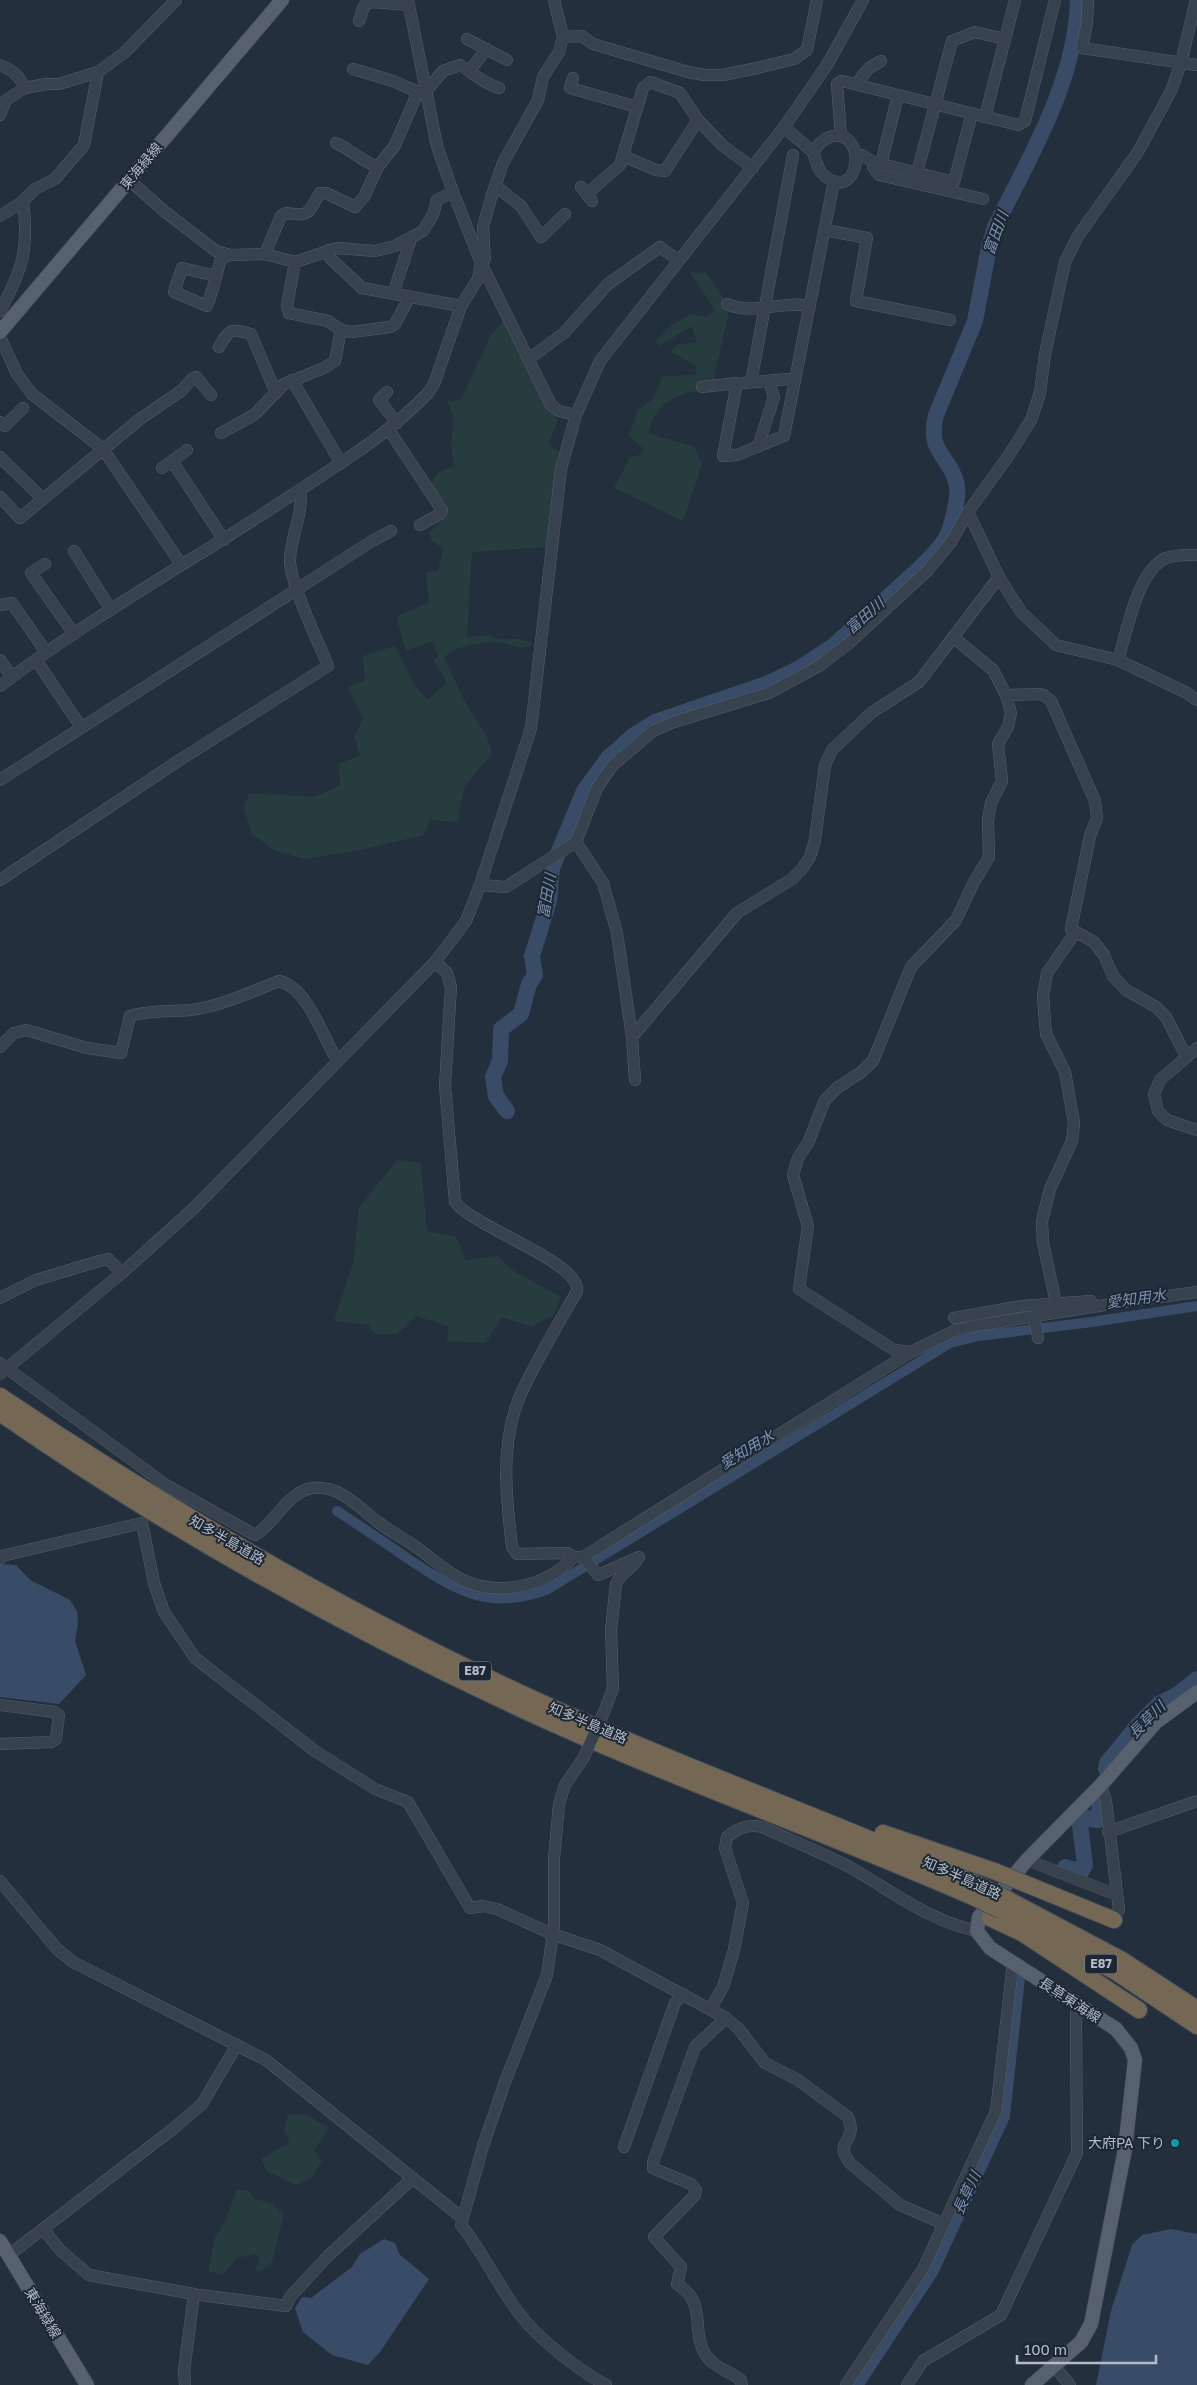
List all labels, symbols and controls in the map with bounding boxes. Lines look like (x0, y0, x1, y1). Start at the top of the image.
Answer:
street label: 東海緑線 (116, 139, 165, 193)
water label: 富田川 (979, 207, 1012, 257)
water label: 富田川 (841, 592, 889, 637)
water label: 富田川 (533, 870, 559, 920)
water label: 愛知用水 (1105, 1285, 1169, 1311)
water label: 愛知用水 (716, 1425, 779, 1472)
street label: 知多半島道路 (187, 1511, 268, 1568)
road number: E87 (459, 1662, 491, 1680)
water label: 長草川 (1124, 1696, 1170, 1742)
street label: 知多半島道路 (546, 1698, 630, 1747)
street label: 知多半島道路 (920, 1853, 1004, 1902)
road number: E87 (1085, 1955, 1117, 1974)
street label: 長草東海線 (1036, 1973, 1104, 2026)
place label: 大府PA 下り (1088, 2134, 1165, 2151)
marker: 大府PA 下り (1169, 2137, 1181, 2149)
water label: 長草川 (948, 2167, 985, 2217)
street label: 東海緑線 (22, 2284, 65, 2341)
scale bar (1017, 2332, 1156, 2364)
text: 100 m (1024, 2340, 1067, 2358)

